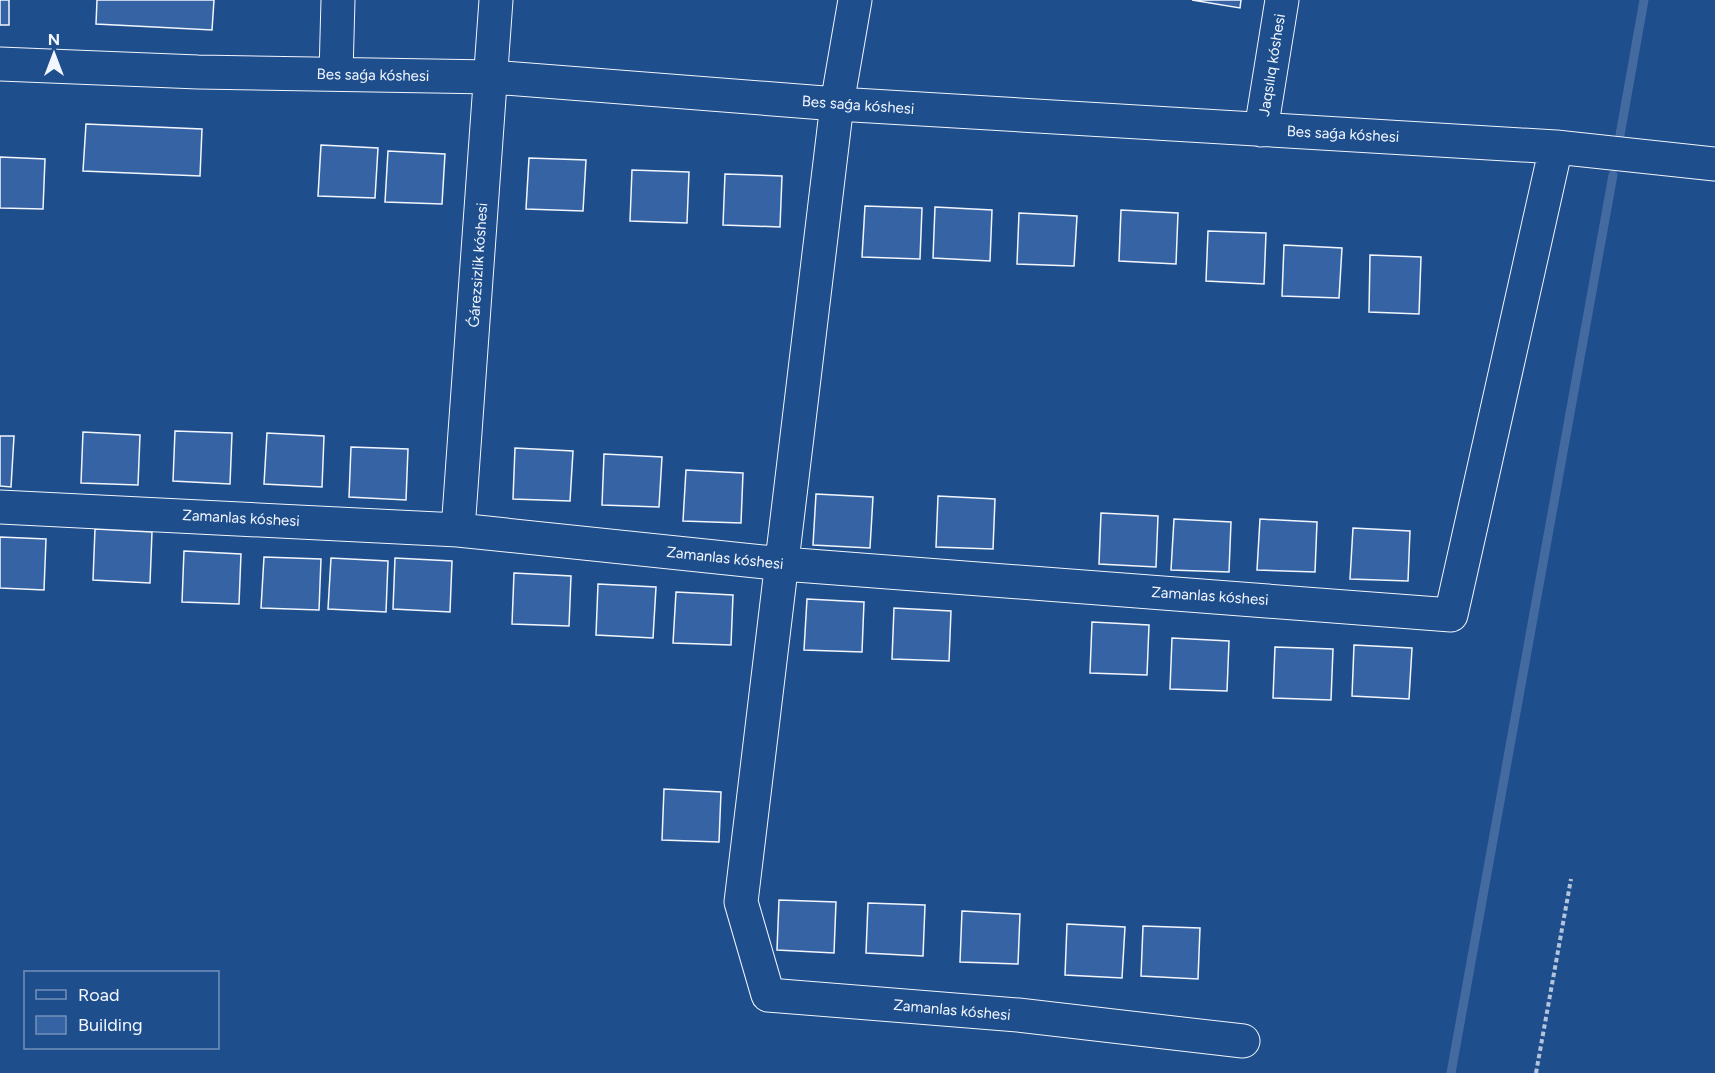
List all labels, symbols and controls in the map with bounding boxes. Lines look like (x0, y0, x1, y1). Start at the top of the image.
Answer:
street label: Jaqsılıq kóshesi (1255, 12, 1289, 118)
north arrow (24, 24, 84, 84)
text: N (48, 30, 60, 49)
street label: Bes saǵa kóshesi (317, 65, 429, 85)
street label: Bes saǵa kóshesi (801, 92, 915, 118)
street label: Bes saǵa kóshesi (1286, 122, 1400, 146)
street label: Ǵárezsizlik kóshesi (465, 202, 491, 328)
street label: Zamanlas kóshesi (182, 506, 300, 530)
street label: Zamanlas kóshesi (666, 543, 784, 573)
street label: Zamanlas kóshesi (1151, 583, 1269, 609)
legend (24, 971, 219, 1049)
text: Road (78, 984, 119, 1006)
street label: Zamanlas kóshesi (893, 996, 1011, 1024)
text: Building (78, 1014, 143, 1036)

